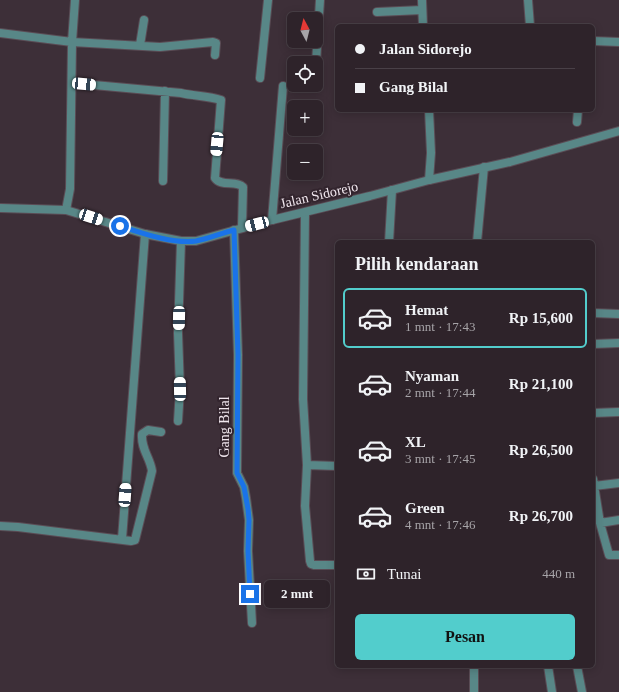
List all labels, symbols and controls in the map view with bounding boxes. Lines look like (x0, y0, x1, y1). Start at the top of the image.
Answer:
north arrow (287, 12, 323, 48)
map controls (287, 12, 323, 180)
text: Jalan Sidorejo (379, 41, 472, 57)
button: locate (287, 56, 323, 92)
car (72, 77, 96, 91)
text: Gang Bilal (379, 79, 448, 95)
button: + (287, 100, 323, 136)
car (210, 132, 224, 156)
button: − (287, 144, 323, 180)
street label: Jalan Sidorejo (278, 179, 360, 211)
car (78, 208, 104, 226)
car (244, 215, 270, 233)
route start (111, 217, 129, 235)
text: Pilih kendaraan (355, 254, 479, 274)
icon: car (357, 300, 393, 336)
text: Hemat (405, 302, 448, 318)
car (173, 306, 185, 330)
text: Rp 15,600 (509, 310, 573, 326)
text: 1 mnt · 17:43 (405, 319, 475, 334)
icon: car (357, 366, 393, 402)
text: Nyaman (405, 368, 459, 384)
text: Rp 21,100 (509, 376, 573, 392)
car (174, 377, 186, 401)
text: 2 mnt · 17:44 (405, 385, 475, 400)
street label: Gang Bilal (217, 396, 232, 458)
icon: car (357, 432, 393, 468)
text: XL (405, 434, 426, 450)
text: Rp 26,500 (509, 442, 573, 458)
text: 3 mnt · 17:45 (405, 451, 475, 466)
car (118, 483, 132, 507)
icon: car (357, 498, 393, 534)
text: Green (405, 500, 445, 516)
text: Rp 26,700 (509, 508, 573, 524)
text: 4 mnt · 17:46 (405, 517, 475, 532)
icon: cash (355, 563, 377, 585)
text: Tunai (387, 566, 421, 582)
text: 440 m (542, 566, 575, 581)
callout: 2 mnt (264, 580, 330, 608)
route end (241, 585, 259, 603)
text: 2 mnt (281, 586, 313, 601)
button: Pesan (355, 614, 575, 660)

